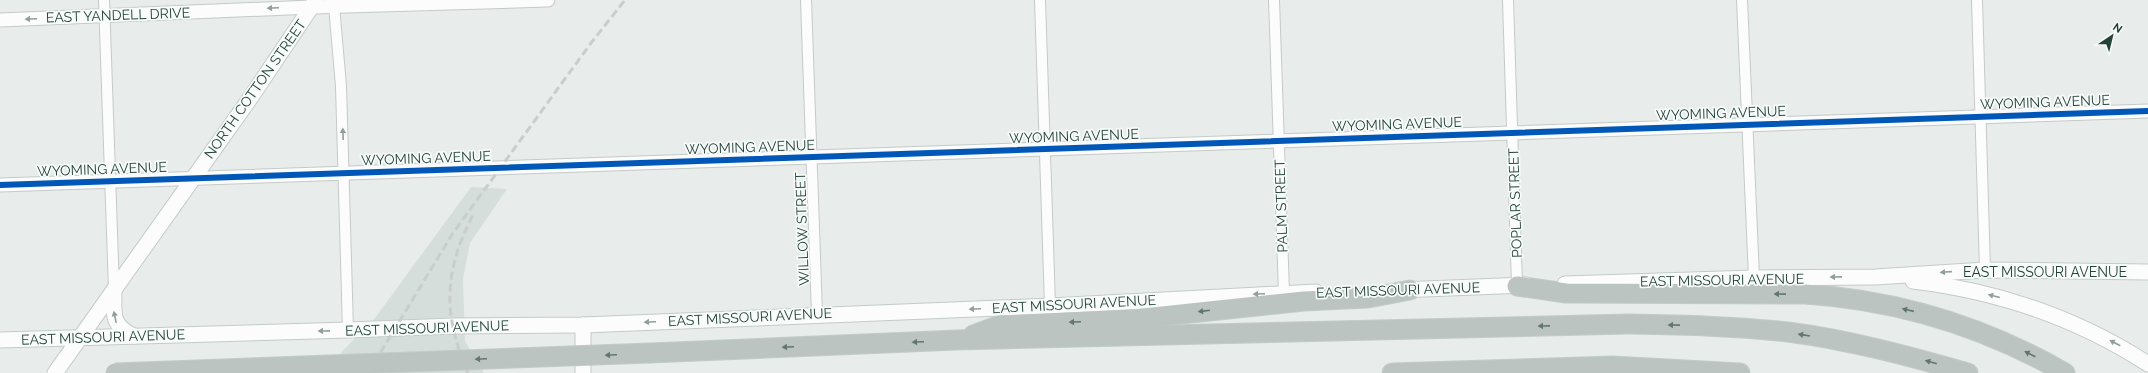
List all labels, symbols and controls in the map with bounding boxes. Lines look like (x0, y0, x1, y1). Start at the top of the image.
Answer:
street label: EAST YANDELL DRIVE (46, 4, 190, 26)
one-way arrow (267, 5, 279, 12)
one-way arrow (24, 16, 37, 22)
street label: NORTH COTTON STREET (201, 16, 309, 162)
north arrow (2092, 16, 2132, 56)
text: N (2110, 20, 2125, 36)
street label: WYOMING AVENUE (1980, 92, 2110, 112)
street label: WYOMING AVENUE (1656, 103, 1786, 123)
street label: WYOMING AVENUE (1332, 114, 1462, 134)
street label: WYOMING AVENUE (1009, 126, 1139, 146)
one-way arrow (339, 128, 346, 140)
street label: WYOMING AVENUE (685, 137, 815, 157)
street label: POPLAR STREET (1505, 147, 1525, 258)
street label: WYOMING AVENUE (361, 148, 491, 168)
street label: WYOMING AVENUE (37, 159, 167, 179)
street label: PALM STREET (1271, 159, 1291, 253)
street label: WILLOW STREET (792, 171, 812, 286)
street label: EAST MISSOURI AVENUE (1963, 264, 2127, 280)
one-way arrow (1940, 269, 1952, 276)
street label: EAST MISSOURI AVENUE (1640, 271, 1804, 289)
one-way arrow (1829, 274, 1842, 280)
street label: EAST MISSOURI AVENUE (1316, 279, 1480, 301)
one-way arrow (1252, 291, 1265, 297)
one-way arrow (1773, 291, 1786, 297)
street label: EAST MISSOURI AVENUE (992, 292, 1156, 316)
one-way arrow (1988, 293, 2000, 299)
street label: EAST MISSOURI AVENUE (668, 305, 832, 329)
one-way arrow (969, 305, 982, 312)
one-way arrow (1902, 307, 1914, 313)
one-way arrow (1198, 308, 1211, 314)
one-way arrow (112, 311, 118, 324)
street label: EAST MISSOURI AVENUE (345, 317, 509, 339)
one-way arrow (644, 318, 656, 325)
one-way arrow (1069, 318, 1081, 325)
one-way arrow (1668, 321, 1680, 328)
one-way arrow (1538, 323, 1550, 330)
street label: EAST MISSOURI AVENUE (21, 326, 185, 348)
one-way arrow (317, 328, 330, 334)
one-way arrow (1798, 332, 1810, 338)
one-way arrow (911, 339, 924, 345)
one-way arrow (2109, 340, 2120, 347)
one-way arrow (782, 344, 794, 351)
one-way arrow (605, 351, 617, 358)
one-way arrow (2024, 351, 2036, 358)
one-way arrow (475, 356, 487, 363)
one-way arrow (1924, 359, 1936, 365)

